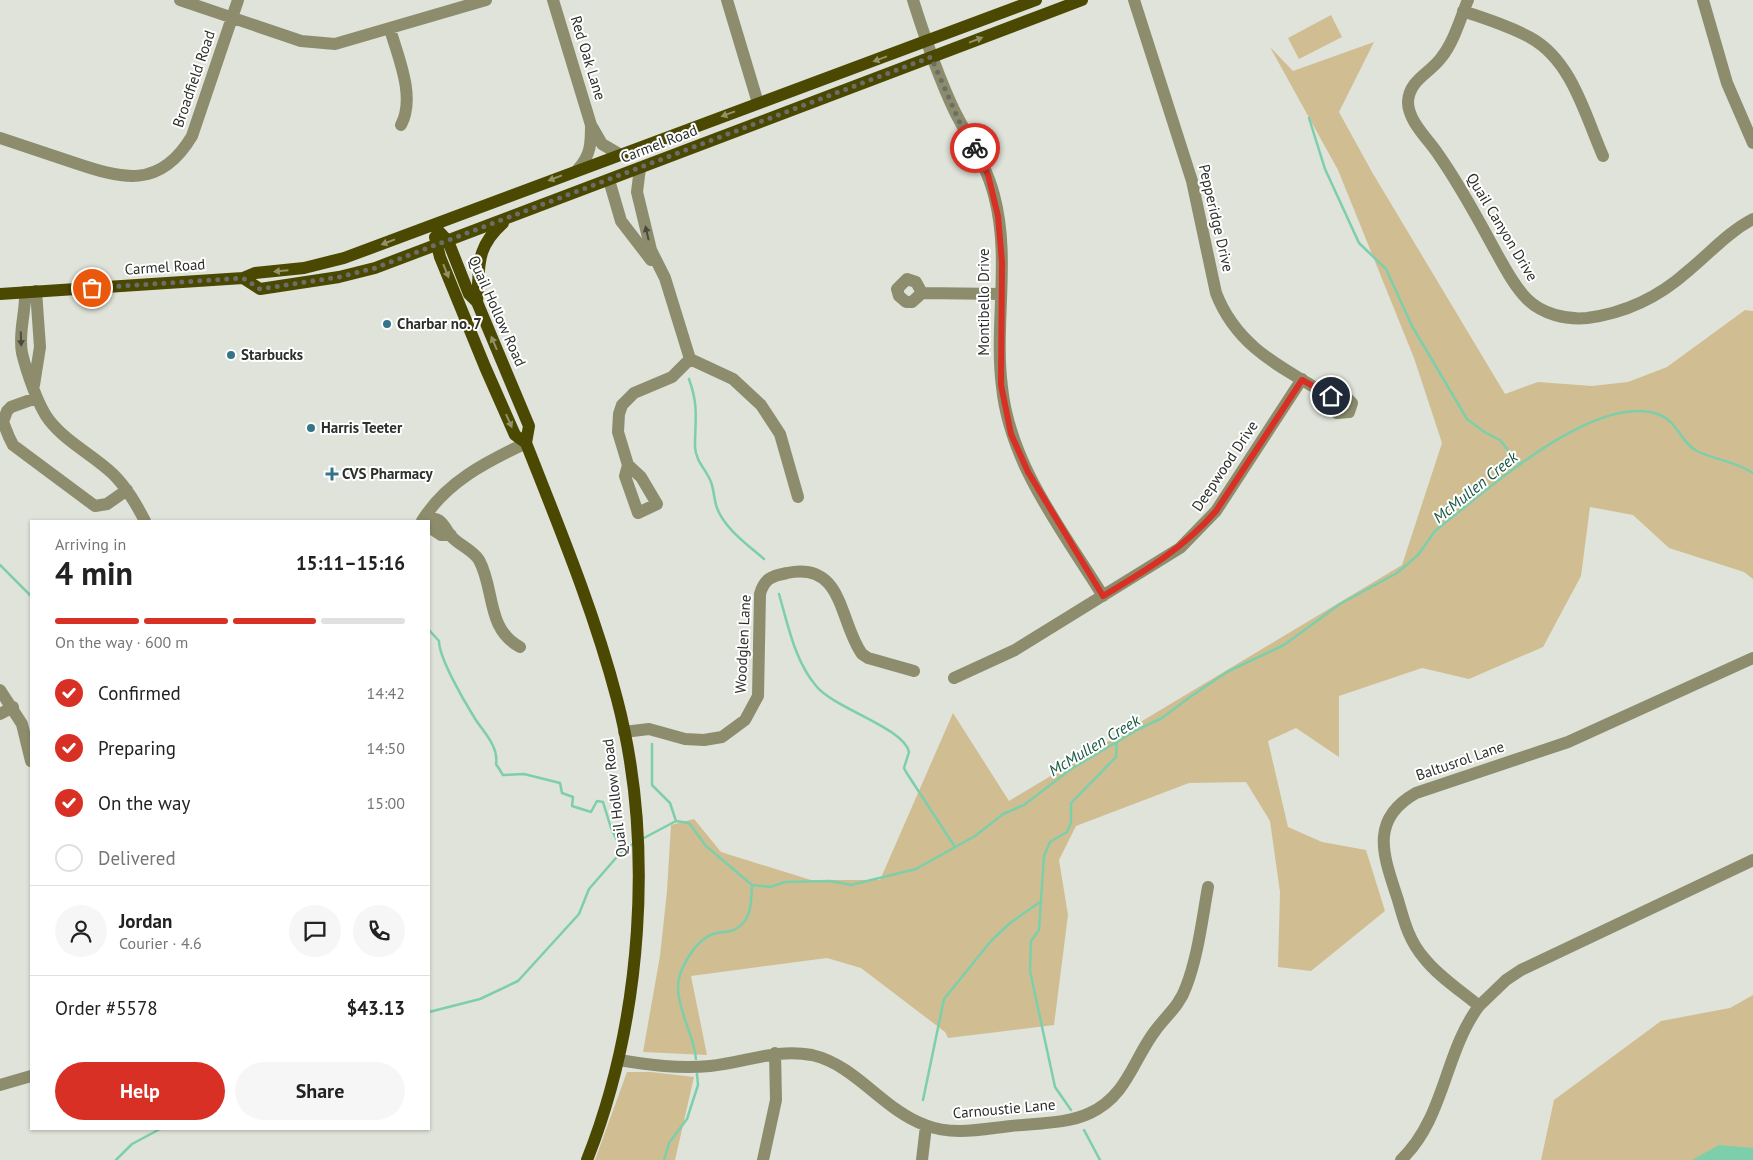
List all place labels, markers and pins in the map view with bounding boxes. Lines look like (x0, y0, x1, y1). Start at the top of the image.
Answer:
pin (71, 267, 113, 309)
place label: Charbar no. 7 (397, 314, 482, 333)
marker: Charbar no. 7 (381, 318, 393, 330)
place label: Starbucks (241, 345, 303, 364)
marker: Starbucks (225, 349, 237, 361)
pin (1310, 375, 1352, 417)
place label: Harris Teeter (321, 418, 403, 437)
marker: Harris Teeter (305, 422, 317, 434)
place label: CVS Pharmacy (342, 464, 433, 483)
marker: CVS Pharmacy (326, 468, 338, 480)

